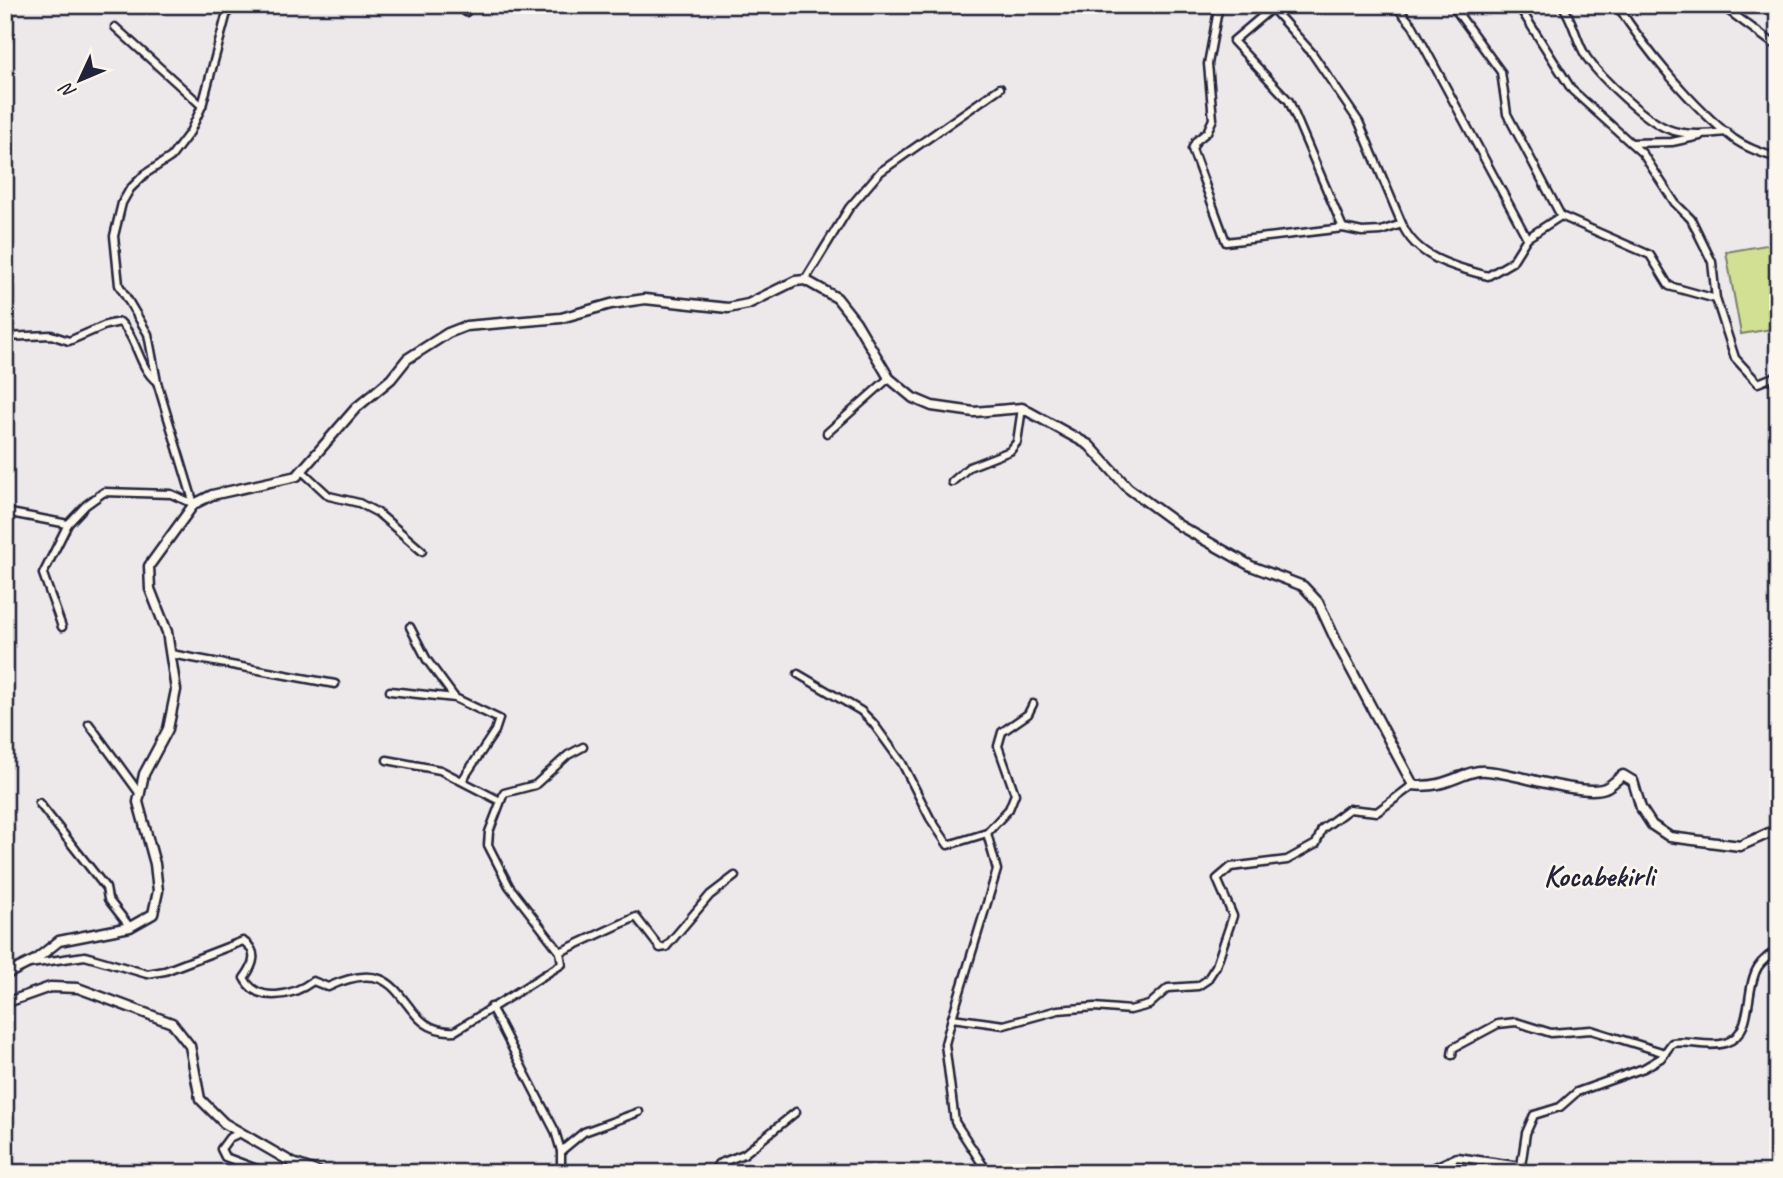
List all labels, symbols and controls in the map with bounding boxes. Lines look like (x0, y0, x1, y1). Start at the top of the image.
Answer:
north arrow (46, 46, 116, 116)
text: N (54, 76, 81, 104)
district label: Kocabekirli (1544, 857, 1658, 895)

